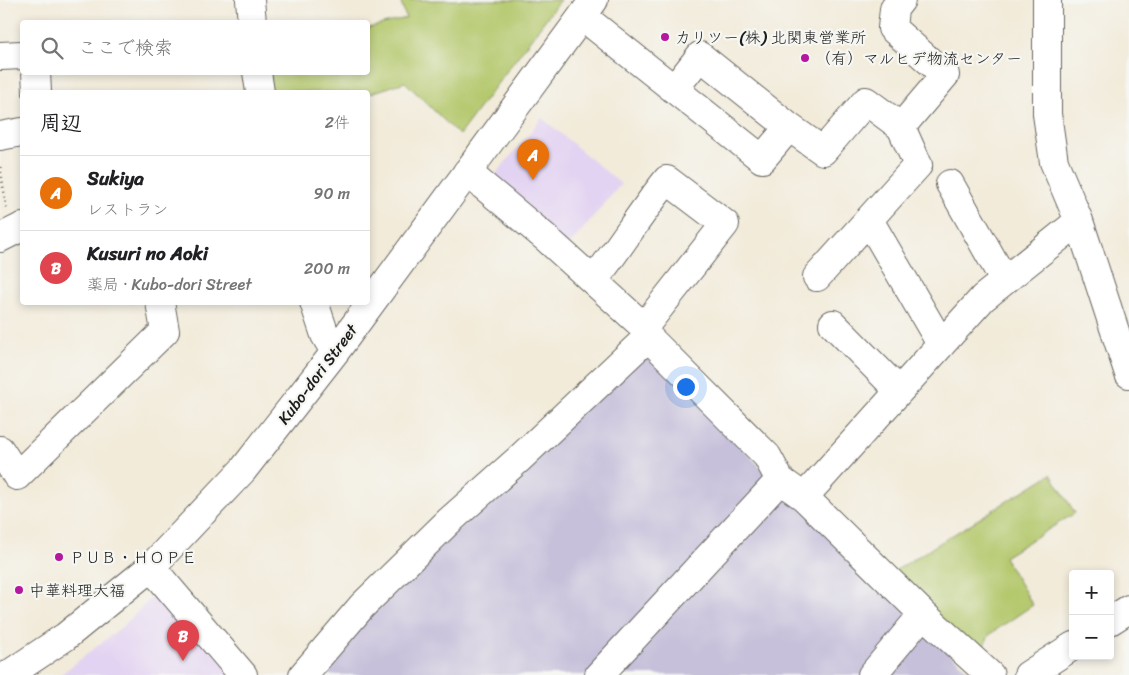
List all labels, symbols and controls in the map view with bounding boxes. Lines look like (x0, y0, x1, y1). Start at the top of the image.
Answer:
search box (20, 20, 370, 75)
place label: カリツー(株) 北関東営業所 (675, 23, 867, 52)
text: ここで検索 (78, 31, 173, 64)
marker: カリツー(株) 北関東営業所 (659, 31, 671, 43)
icon: search (38, 34, 66, 62)
place label: （有）マルヒデ物流センター (815, 44, 1022, 73)
marker: （有）マルヒデ物流センター (799, 52, 811, 64)
text: 周辺 (40, 104, 82, 142)
text: 2件 (325, 108, 350, 137)
pin: A (517, 139, 549, 180)
text: Sukiya (87, 162, 144, 195)
text: A (51, 179, 61, 208)
text: 90 m (314, 179, 350, 208)
text: レストラン (87, 195, 168, 224)
text: Kusuri no Aoki (87, 237, 208, 270)
text: B (51, 254, 61, 283)
text: 200 m (304, 254, 350, 283)
text: 薬局 · Kubo-dori Street (87, 270, 252, 299)
street label: Kubo-dori Street (270, 317, 365, 431)
your location (673, 374, 699, 400)
place label: ＰＵＢ・ＨＯＰＥ (69, 543, 197, 572)
marker: ＰＵＢ・ＨＯＰＥ (53, 551, 65, 563)
map controls (1069, 570, 1114, 660)
button: + (1069, 570, 1114, 615)
place label: 中華料理大福 (29, 576, 125, 605)
marker: 中華料理大福 (13, 584, 25, 596)
button: − (1069, 615, 1114, 660)
pin: B (167, 620, 199, 661)

